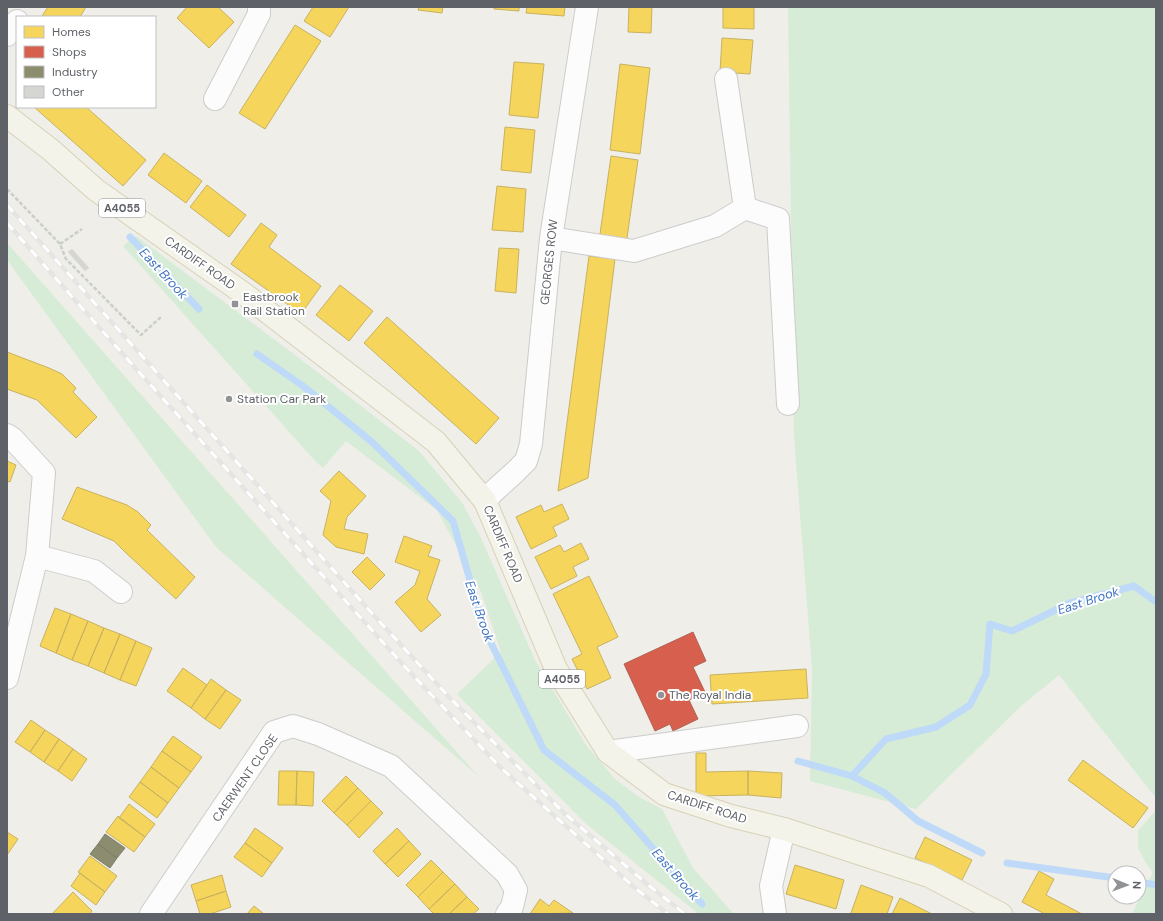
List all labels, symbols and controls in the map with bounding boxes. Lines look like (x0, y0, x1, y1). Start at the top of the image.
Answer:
legend (16, 16, 156, 108)
text: Homes (52, 24, 91, 40)
text: Shops (52, 44, 87, 60)
text: Industry (52, 64, 98, 80)
text: Other (52, 84, 85, 100)
road number: A4055 (99, 199, 145, 217)
street label: GEORGES ROW (537, 218, 561, 306)
street label: CARDIFF ROAD (162, 233, 238, 293)
water label: East Brook (136, 244, 192, 303)
place label: Eastbrook Rail Station (243, 289, 305, 319)
marker: Eastbrook Rail Station (230, 299, 240, 309)
place label: Station Car Park (237, 391, 326, 407)
marker: Station Car Park (224, 394, 234, 404)
street label: CARDIFF ROAD (479, 503, 527, 585)
water label: East Brook (461, 578, 498, 644)
water label: East Brook (1055, 582, 1121, 618)
road number: A4055 (539, 670, 585, 688)
place label: The Royal India (669, 687, 751, 703)
marker: The Royal India (656, 690, 666, 700)
street label: CAERWENT CLOSE (209, 731, 281, 825)
street label: CARDIFF ROAD (665, 787, 749, 827)
water label: East Brook (648, 845, 703, 904)
north arrow (1107, 865, 1147, 905)
text: N (1130, 881, 1144, 889)

